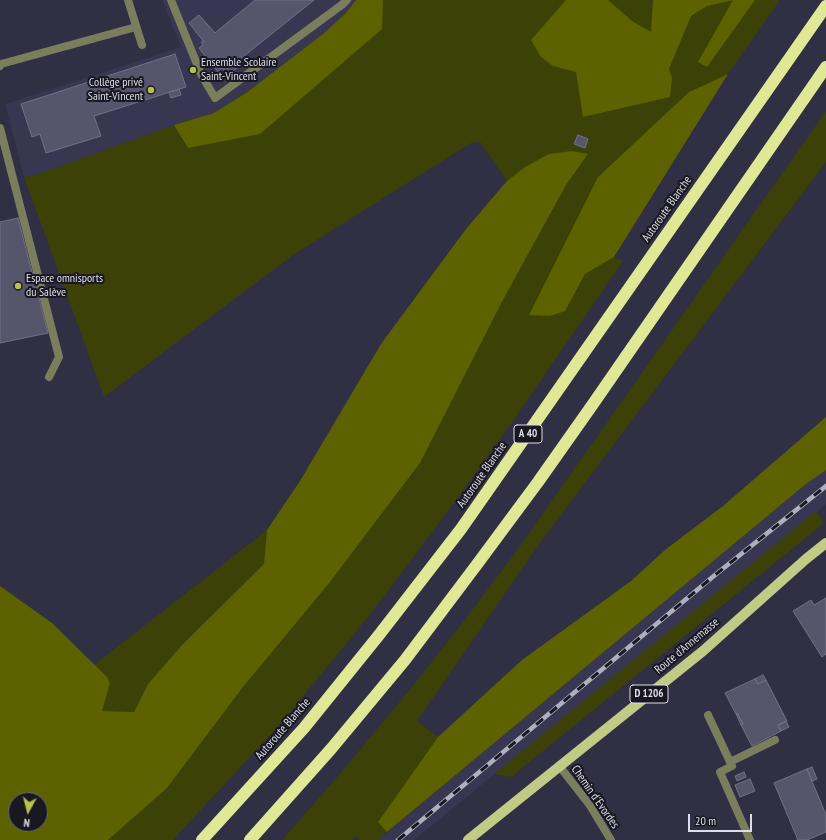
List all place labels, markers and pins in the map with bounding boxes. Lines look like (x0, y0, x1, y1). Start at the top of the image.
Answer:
place label: Ensemble Scolaire Saint-Vincent (201, 56, 277, 84)
marker: Ensemble Scolaire Saint-Vincent (188, 65, 198, 75)
place label: Collège privé Saint-Vincent (88, 76, 143, 104)
marker: Collège privé Saint-Vincent (146, 85, 156, 95)
place label: Espace omnisports du Salève (26, 272, 103, 300)
marker: Espace omnisports du Salève (13, 281, 23, 291)

